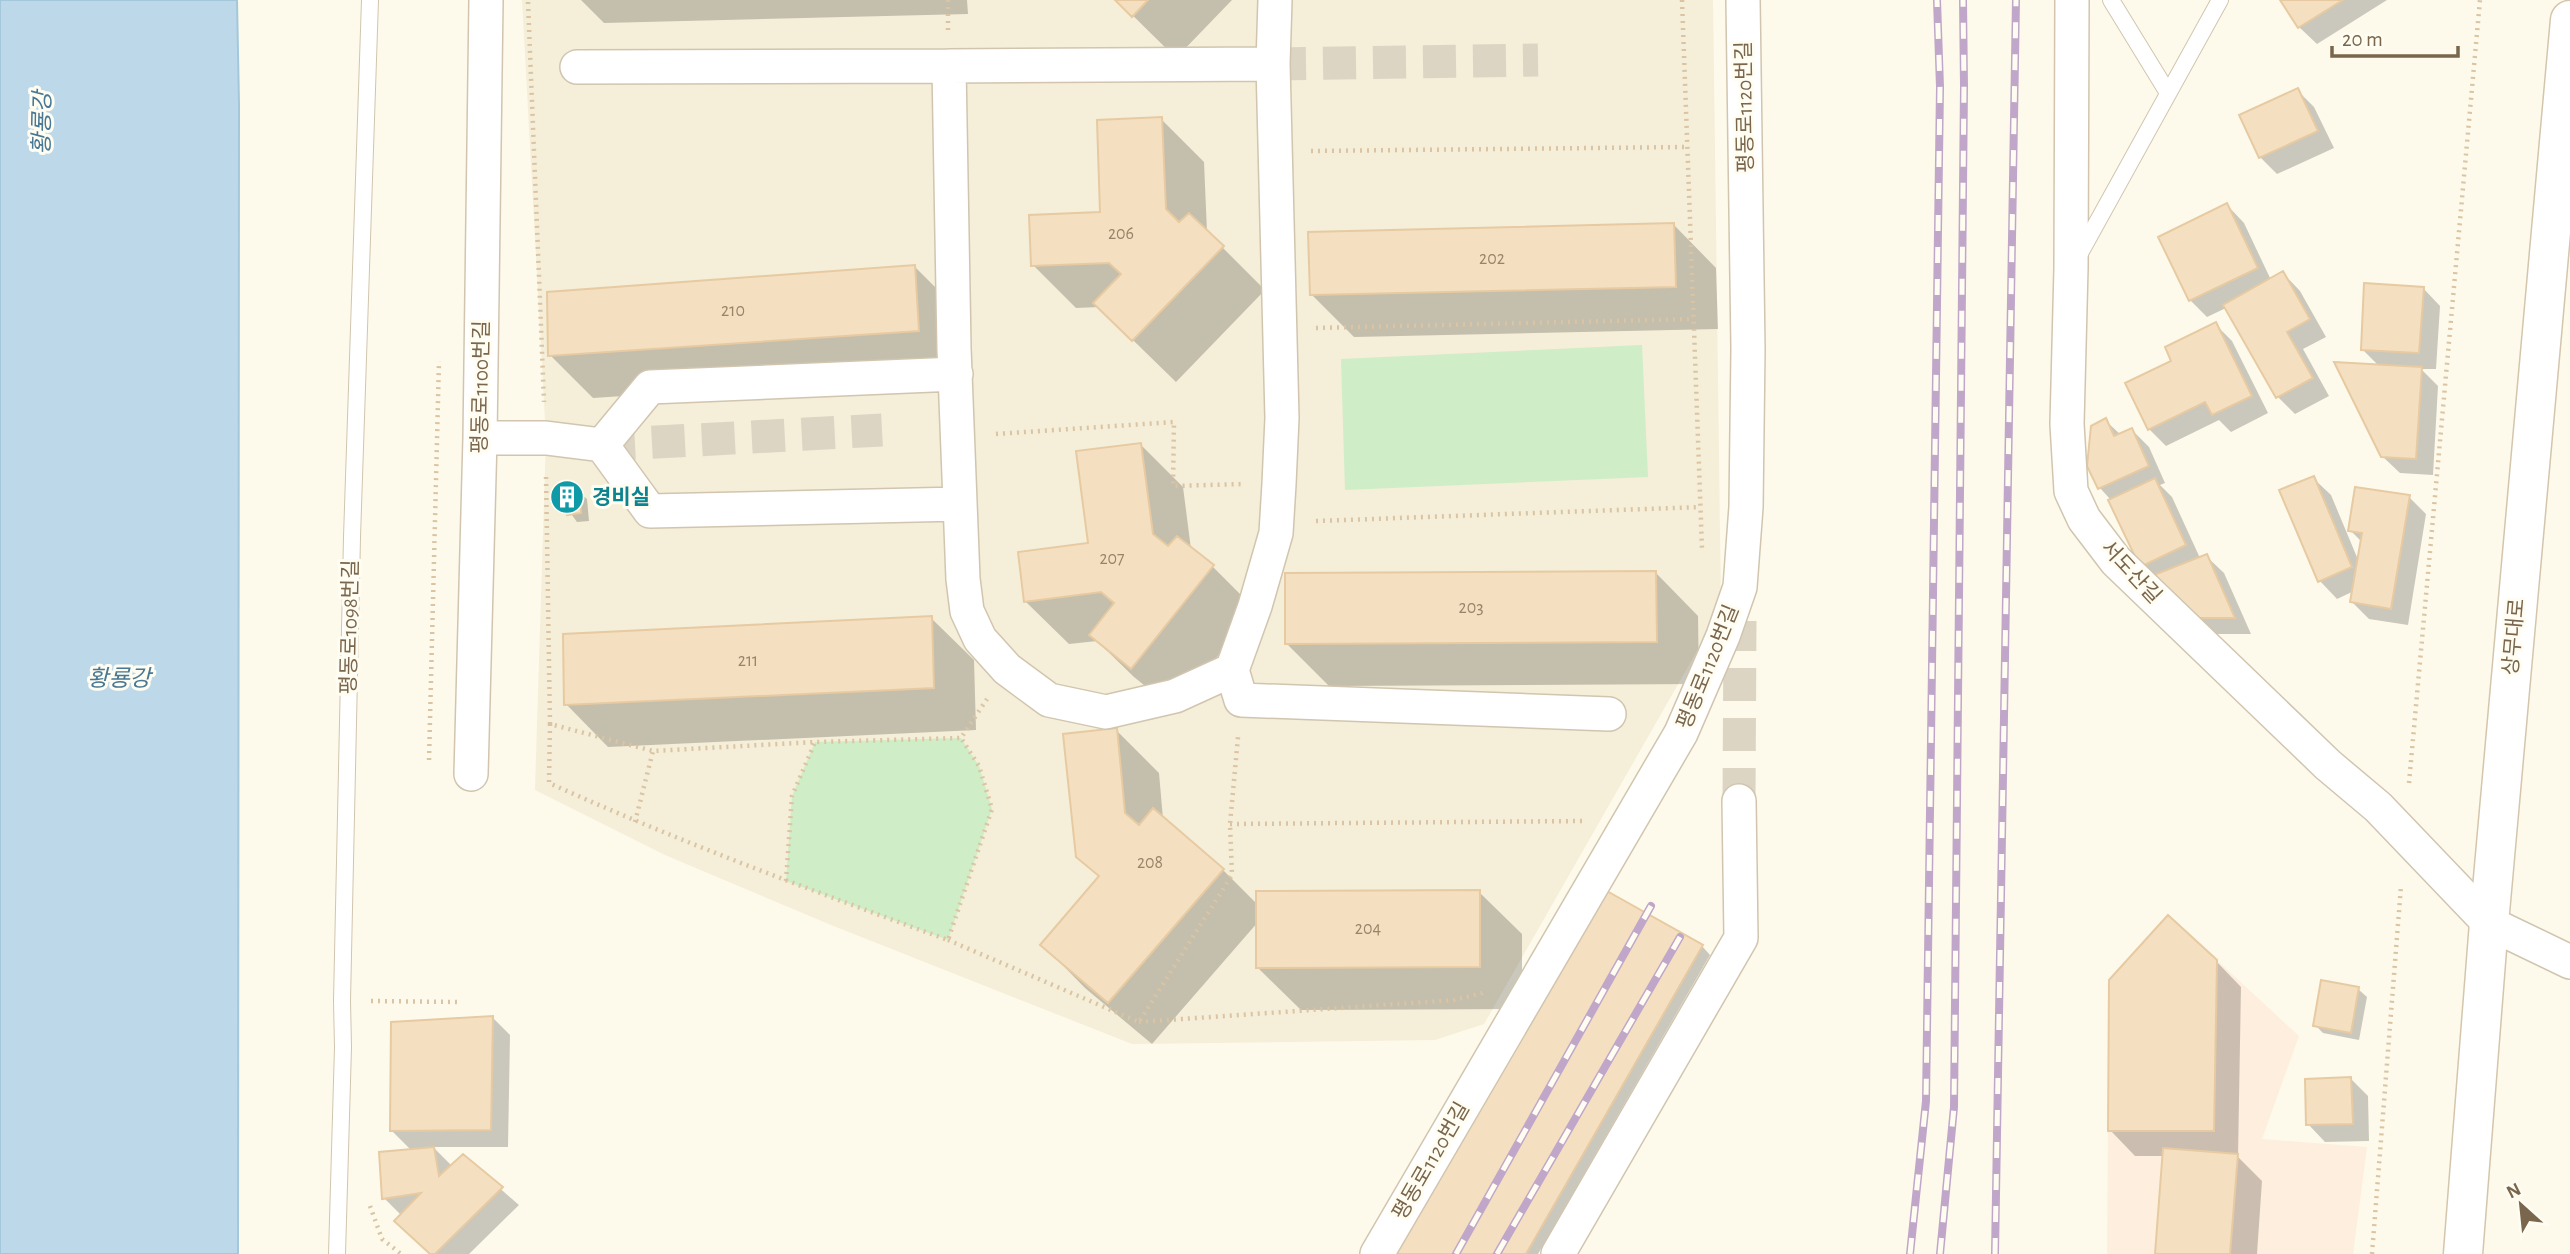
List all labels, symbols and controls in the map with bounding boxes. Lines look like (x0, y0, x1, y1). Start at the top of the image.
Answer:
scale bar (2332, 14, 2458, 58)
text: 20 m (2342, 29, 2383, 50)
street label: 평동로1120번길 (1732, 41, 1757, 173)
water label: 황룡강 (29, 88, 55, 155)
house number: 206 (1108, 225, 1134, 243)
house number: 202 (1479, 250, 1505, 268)
house number: 210 (721, 302, 745, 320)
street label: 평동로1100번길 (468, 320, 493, 454)
building icon: 경비실 (548, 478, 586, 516)
place label: 경비실 (592, 486, 650, 508)
street label: 서도산길 (2097, 536, 2166, 607)
house number: 207 (1099, 550, 1125, 568)
street label: 평동로1098번길 (337, 559, 362, 695)
street label: 상무대로 (2499, 598, 2528, 676)
house number: 203 (1458, 599, 1484, 617)
street label: 평동로1120번길 (1673, 602, 1742, 732)
house number: 211 (738, 652, 758, 670)
water label: 황룡강 (87, 666, 154, 691)
house number: 208 (1137, 854, 1163, 872)
house number: 204 (1355, 920, 1382, 938)
street label: 평동로1120번길 (1388, 1098, 1473, 1223)
north arrow (2486, 1170, 2556, 1240)
text: N (2504, 1180, 2524, 1203)

